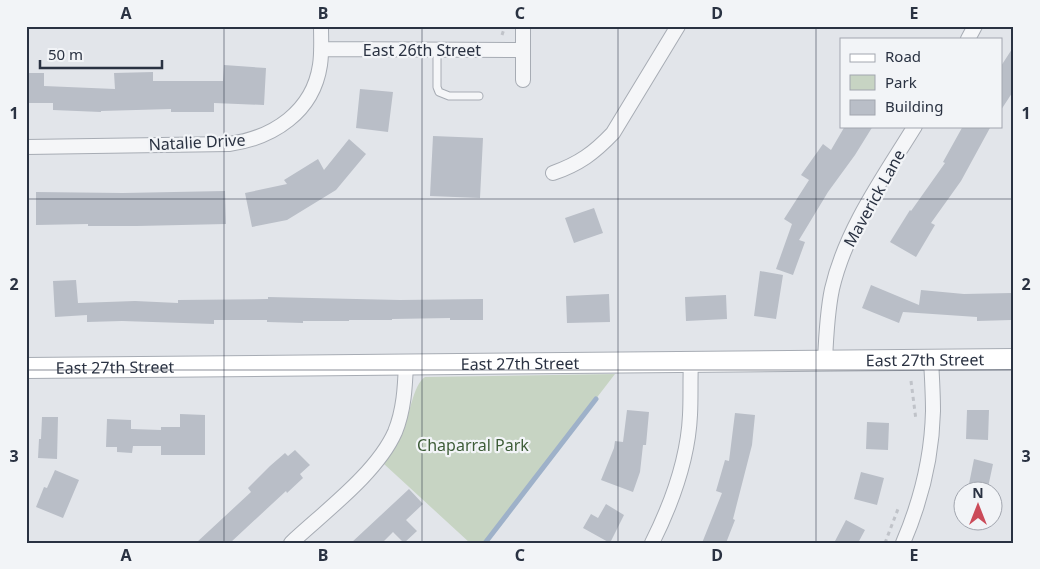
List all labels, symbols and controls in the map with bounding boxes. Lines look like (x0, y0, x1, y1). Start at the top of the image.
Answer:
text: A (120, 2, 132, 24)
text: B (318, 2, 328, 24)
text: C (515, 2, 525, 24)
text: D (711, 2, 723, 24)
text: E (910, 2, 919, 24)
scale bar (40, 38, 162, 70)
legend (840, 38, 1002, 128)
street label: East 26th Street (363, 39, 481, 61)
text: 50 m (48, 44, 83, 64)
text: Road (885, 46, 921, 66)
text: Park (885, 72, 917, 92)
text: Building (885, 96, 943, 116)
text: 1 (9, 102, 19, 124)
text: 1 (1021, 102, 1031, 124)
street label: Natalie Drive (148, 128, 246, 156)
street label: Maverick Lane (838, 145, 910, 251)
text: 2 (9, 273, 19, 295)
text: 2 (1021, 273, 1031, 295)
street label: East 27th Street (866, 348, 984, 371)
street label: East 27th Street (461, 352, 579, 375)
street label: East 27th Street (56, 356, 175, 379)
park label: Chaparral Park (417, 434, 529, 456)
text: 3 (9, 445, 19, 467)
text: 3 (1021, 445, 1031, 467)
north arrow (952, 482, 1002, 532)
text: N (972, 483, 984, 502)
text: A (120, 544, 132, 566)
text: B (318, 544, 328, 566)
text: C (515, 544, 525, 566)
text: D (711, 544, 723, 566)
text: E (910, 544, 919, 566)

